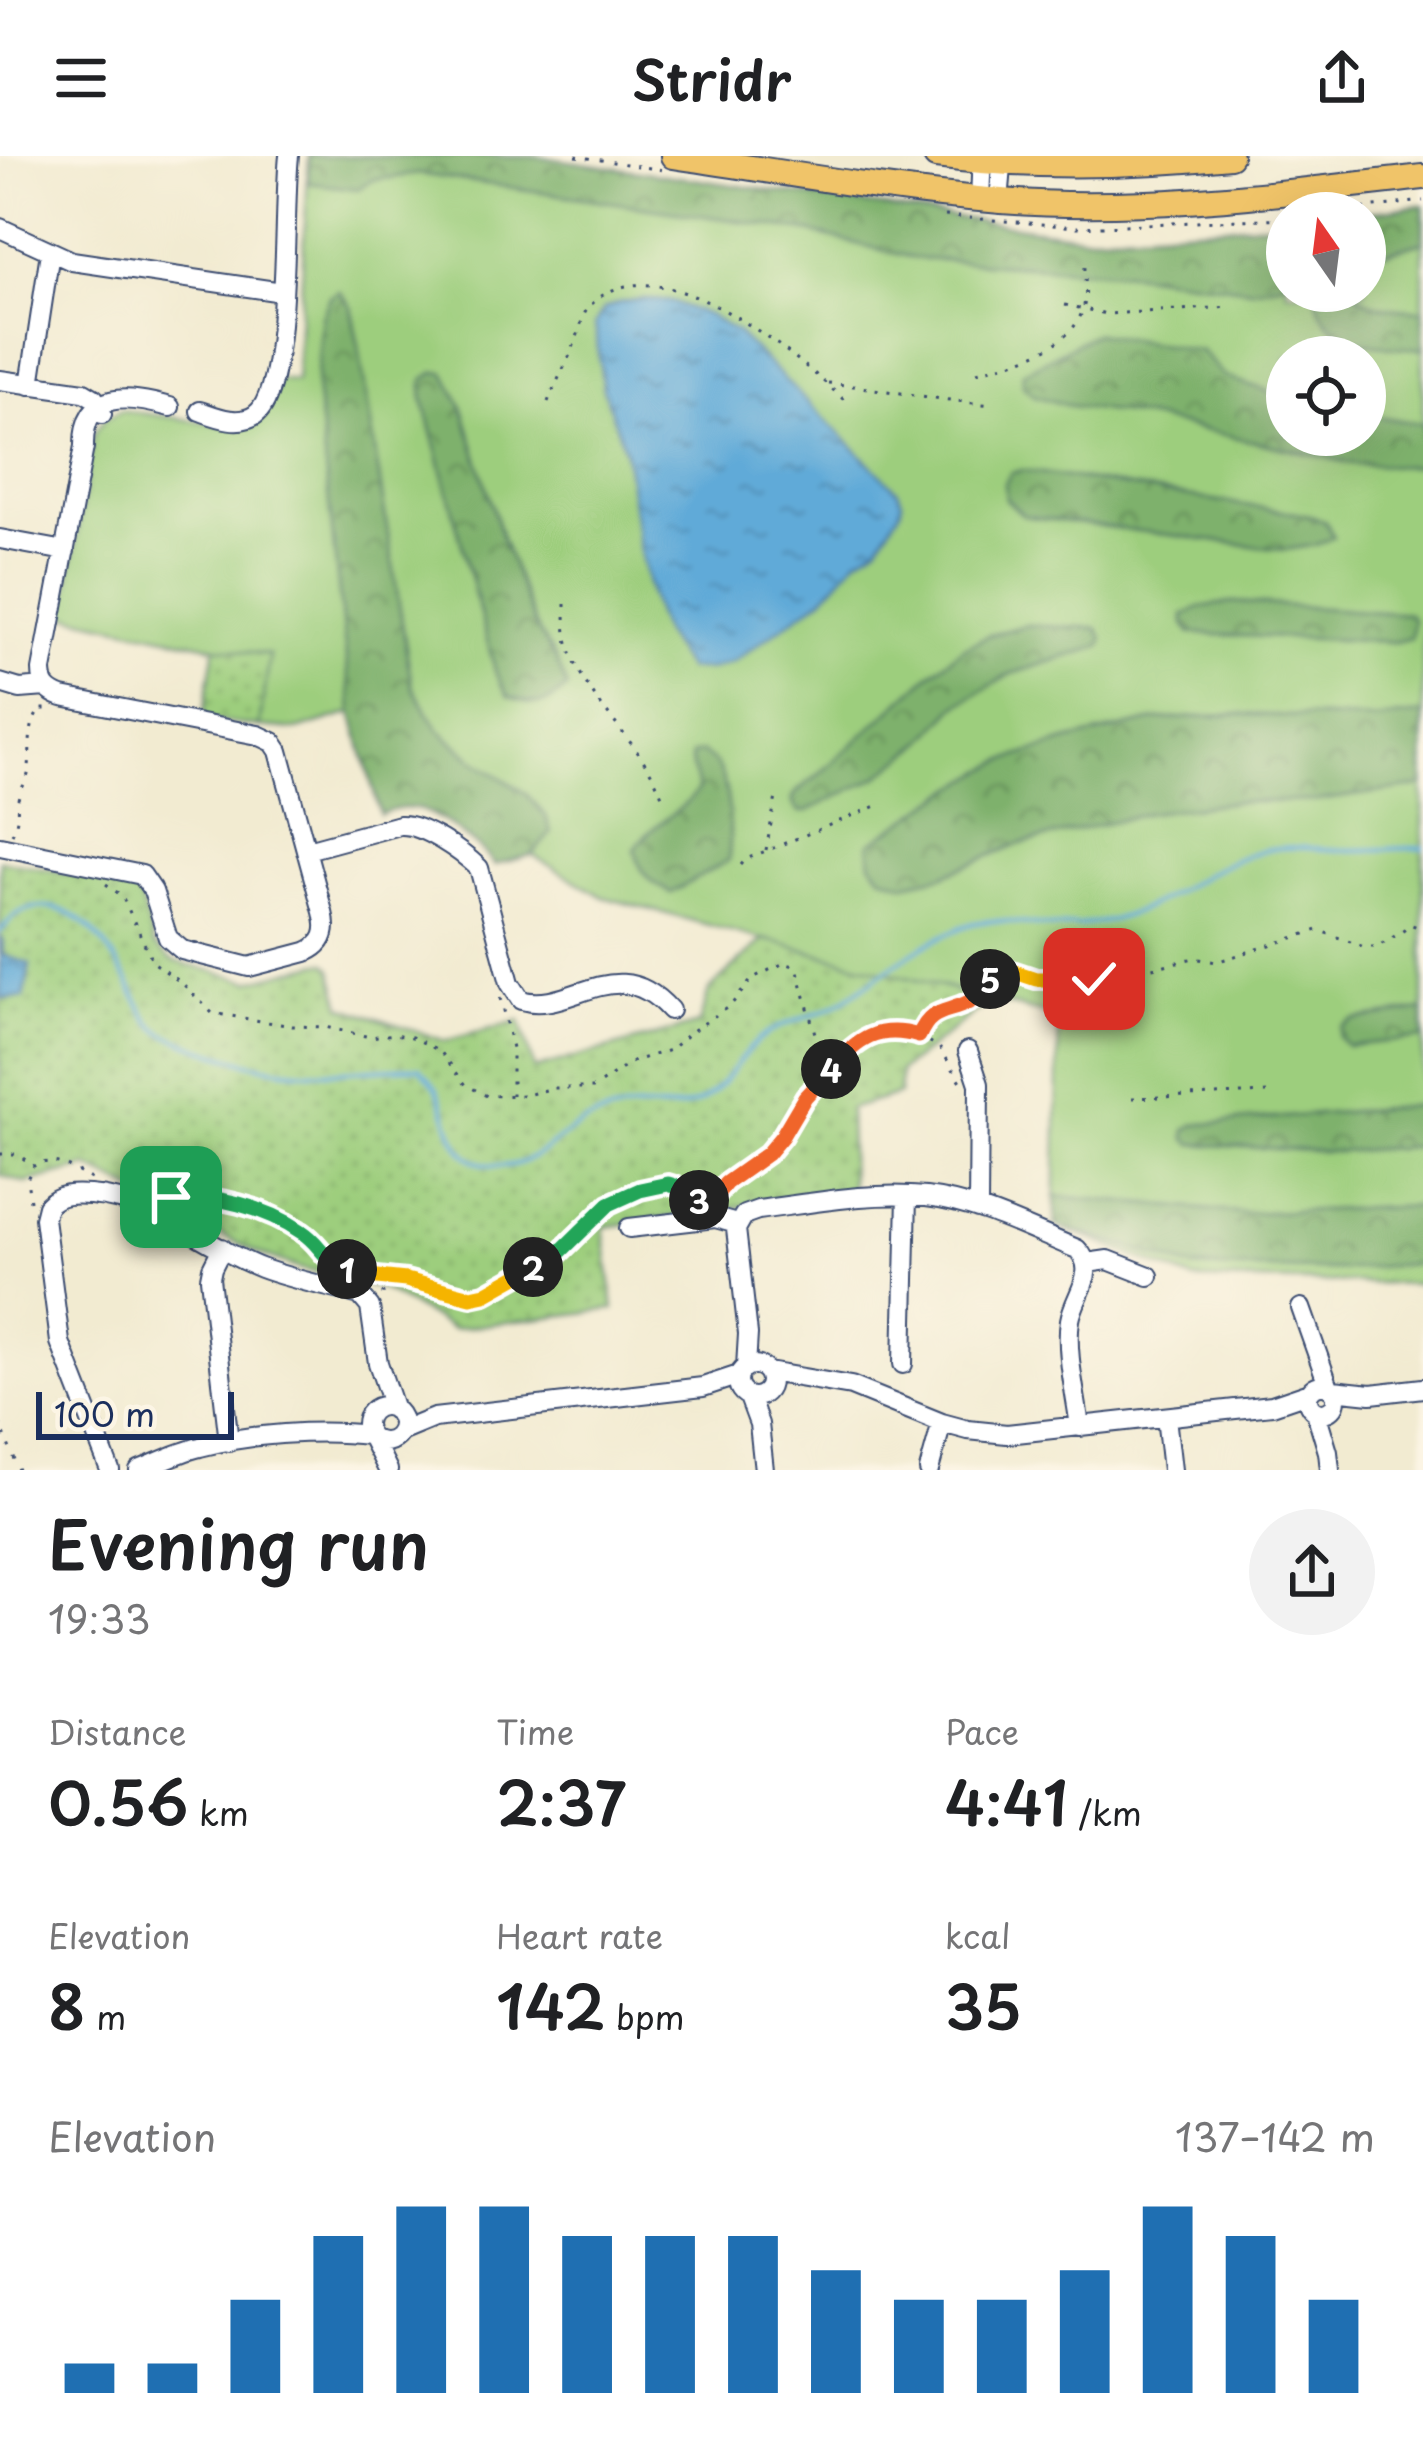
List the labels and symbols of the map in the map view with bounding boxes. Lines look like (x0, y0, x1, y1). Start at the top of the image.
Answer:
north arrow (1266, 192, 1386, 312)
pin (1043, 928, 1145, 1030)
pin: 5 (960, 949, 1020, 1009)
pin: 4 (801, 1039, 861, 1099)
pin (120, 1146, 222, 1248)
pin: 3 (669, 1170, 729, 1230)
pin: 2 (503, 1237, 563, 1297)
pin: 1 (317, 1239, 377, 1299)
scale bar (36, 1386, 234, 1439)

